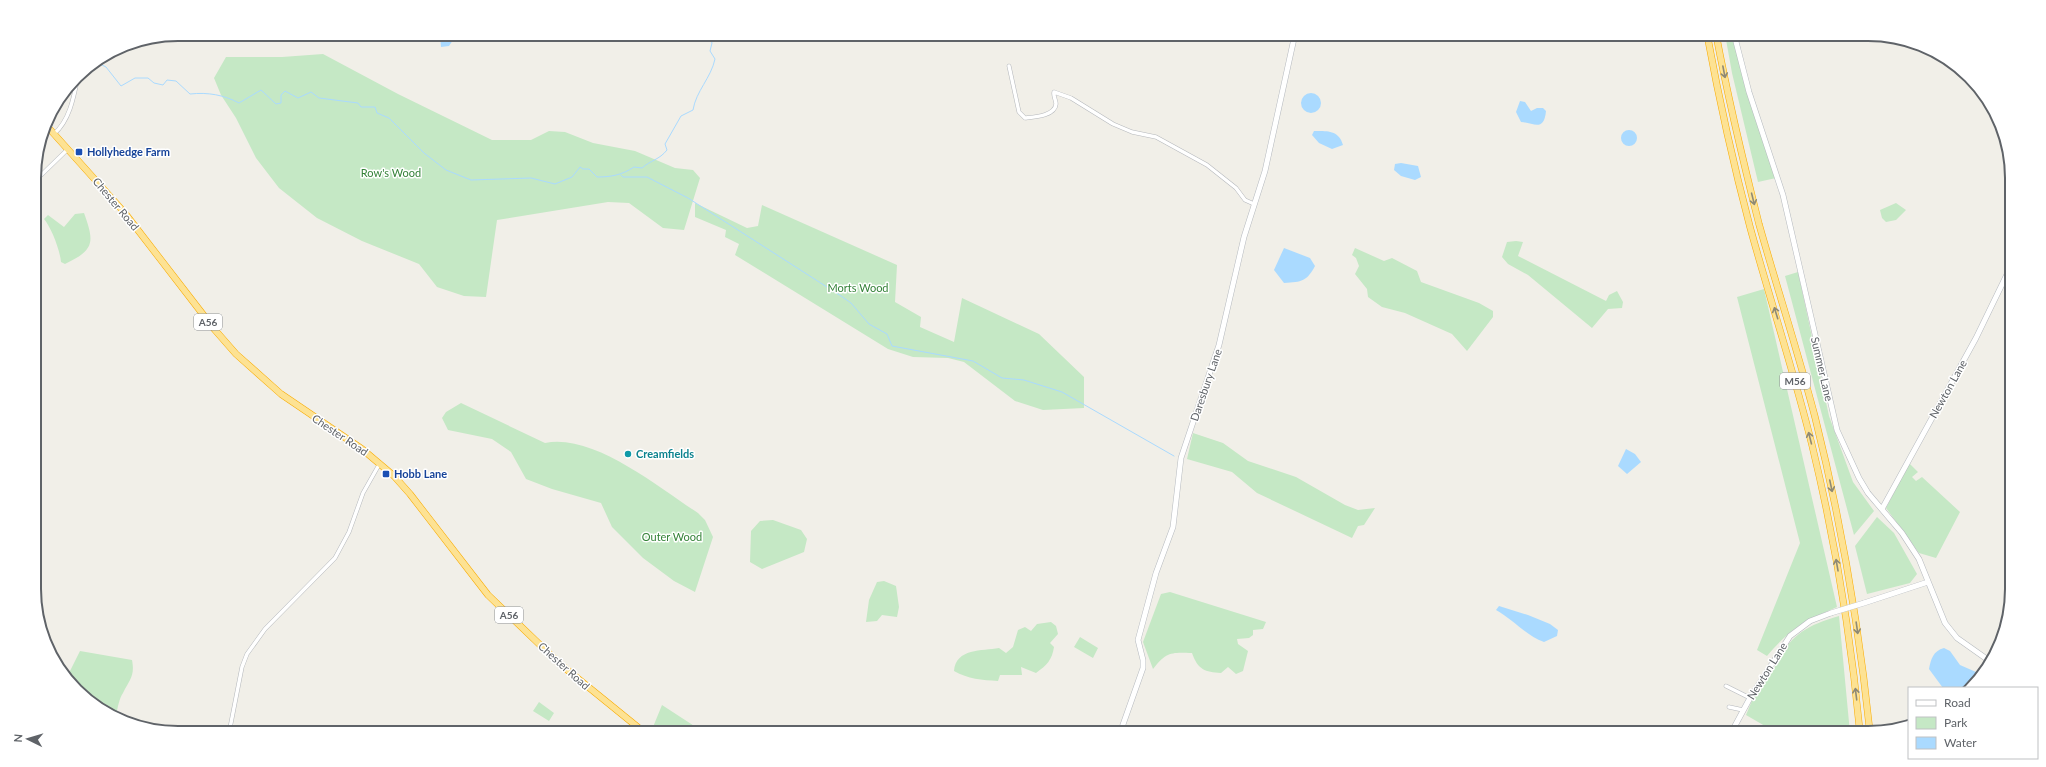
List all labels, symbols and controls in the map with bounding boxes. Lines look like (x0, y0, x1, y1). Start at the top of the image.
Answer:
one-way arrow (1720, 65, 1728, 78)
place label: Hollyhedge Farm (87, 145, 170, 158)
marker: Hollyhedge Farm (74, 147, 84, 157)
park label: Row's Wood (361, 166, 421, 179)
street label: Chester Road (91, 175, 142, 233)
one-way arrow (1750, 192, 1757, 205)
park label: Morts Wood (827, 281, 889, 294)
one-way arrow (1772, 307, 1779, 320)
road number: A56 (194, 314, 222, 330)
street label: Summer Lane (1809, 335, 1836, 402)
street label: Daresbury Lane (1187, 347, 1224, 423)
street label: Newton Lane (1926, 357, 1969, 420)
road number: M56 (1780, 373, 1810, 389)
street label: Chester Road (310, 411, 371, 458)
one-way arrow (1806, 432, 1814, 445)
place label: Creamfields (636, 447, 694, 460)
marker: Creamfields (623, 449, 633, 459)
place label: Hobb Lane (394, 467, 447, 480)
marker: Hobb Lane (381, 469, 391, 479)
one-way arrow (1828, 480, 1836, 493)
park label: Outer Wood (642, 530, 702, 543)
one-way arrow (1833, 559, 1841, 572)
road number: A56 (495, 607, 523, 623)
one-way arrow (1853, 621, 1861, 634)
street label: Chester Road (536, 639, 593, 692)
street label: Newton Lane (1744, 640, 1789, 702)
legend (1908, 687, 2038, 759)
one-way arrow (1853, 688, 1860, 701)
text: Road (1944, 695, 1971, 710)
text: Park (1944, 715, 1968, 730)
north arrow (8, 719, 48, 759)
text: N (11, 733, 24, 743)
text: Water (1944, 735, 1977, 750)

